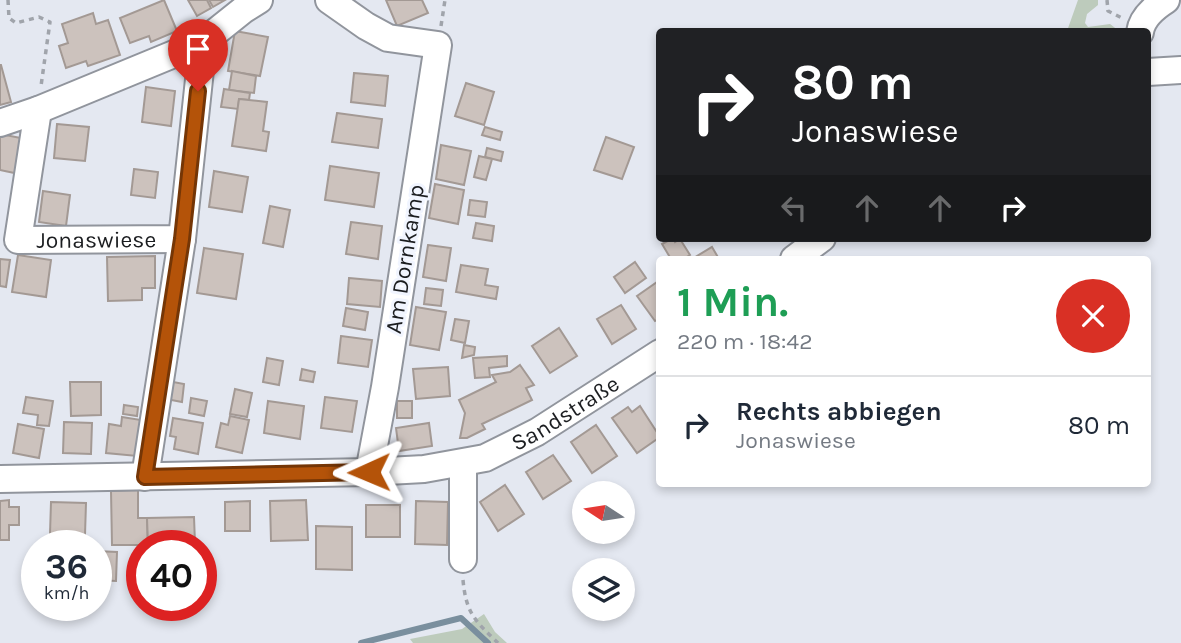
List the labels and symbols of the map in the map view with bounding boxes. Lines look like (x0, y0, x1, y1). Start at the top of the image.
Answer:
pin (168, 19, 228, 91)
street label: Am Dornkamp (380, 182, 430, 336)
street label: Jonaswiese (36, 226, 156, 253)
street label: Sandstraße (507, 370, 624, 456)
position arrow (332, 435, 406, 509)
north arrow (572, 481, 635, 544)
speed limit sign: 40 (126, 530, 217, 621)

